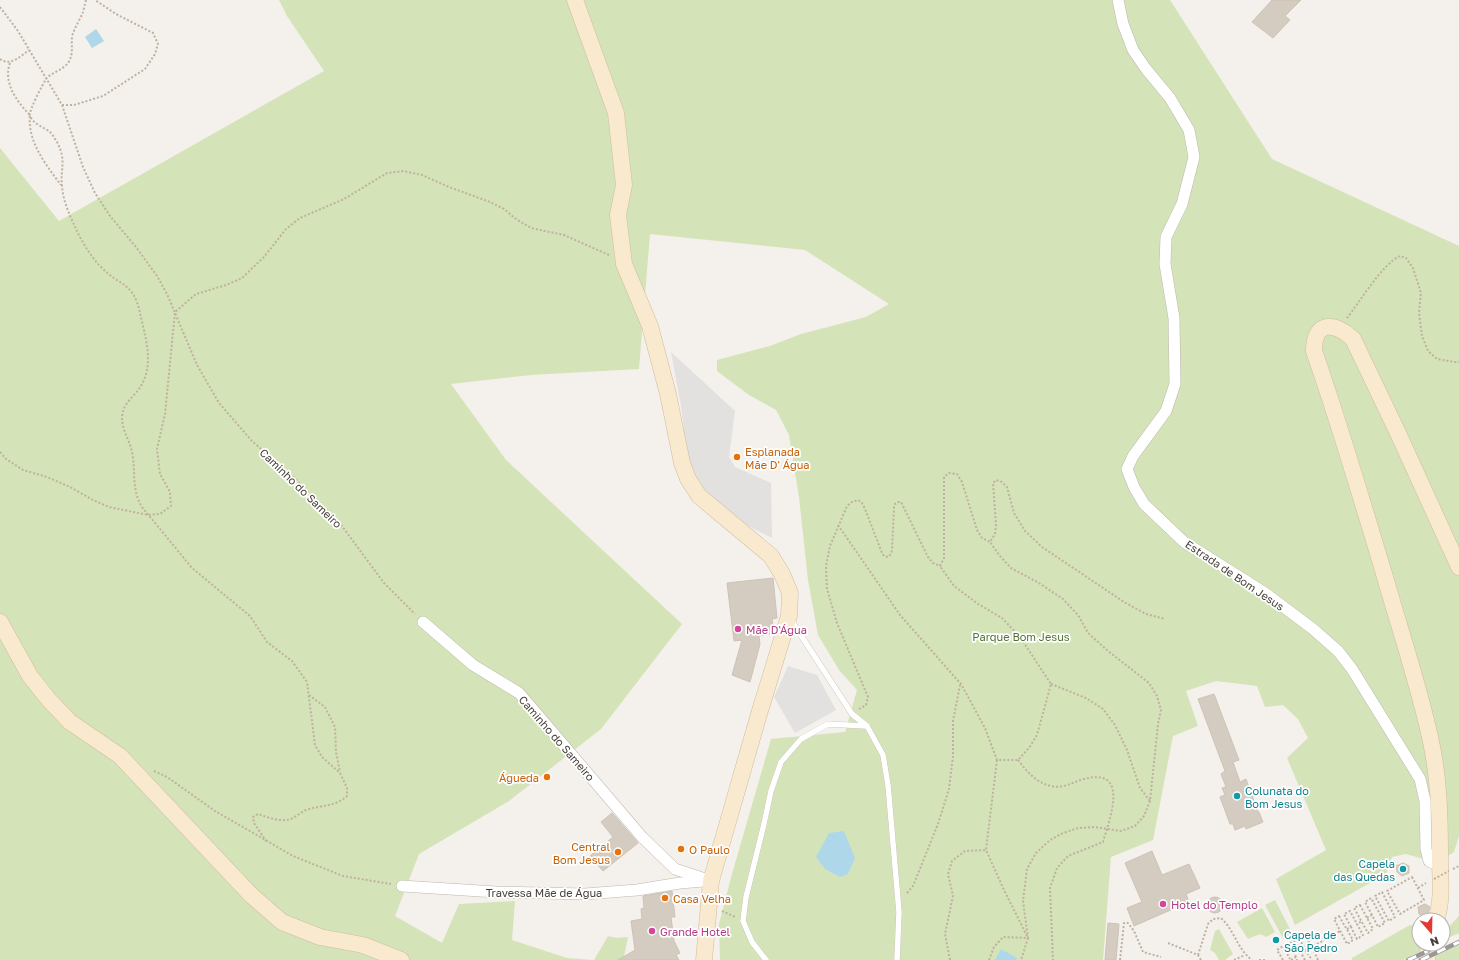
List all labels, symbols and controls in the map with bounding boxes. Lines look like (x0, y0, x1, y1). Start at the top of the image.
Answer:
place label: Esplanada Mãe D' Água (745, 445, 810, 471)
street label: Caminho do Sameiro (257, 446, 345, 531)
marker: Esplanada Mãe D' Água (732, 452, 742, 462)
street label: Estrada de Bom Jesus (1183, 537, 1287, 613)
place label: Mãe D'Água (746, 623, 807, 636)
marker: Mãe D'Água (733, 624, 743, 634)
park label: Parque Bom Jesus (972, 630, 1070, 643)
street label: Caminho do Sameiro (517, 693, 598, 783)
place label: Águeda (499, 771, 539, 784)
marker: Águeda (542, 772, 552, 782)
place label: Colunata do Bom Jesus (1245, 784, 1309, 810)
marker: Colunata do Bom Jesus (1232, 791, 1242, 801)
place label: Central Bom Jesus (553, 840, 610, 866)
place label: O Paulo (689, 843, 730, 856)
marker: O Paulo (676, 844, 686, 854)
marker: Central Bom Jesus (613, 847, 623, 857)
place label: Capela das Quedas (1333, 857, 1395, 883)
marker: Capela das Quedas (1398, 864, 1408, 874)
street label: Travessa Mãe de Água (486, 886, 602, 899)
place label: Casa Velha (673, 892, 731, 905)
marker: Casa Velha (660, 893, 670, 903)
place label: Hotel do Templo (1171, 898, 1258, 911)
marker: Hotel do Templo (1158, 899, 1168, 909)
north arrow (1411, 912, 1451, 952)
place label: Grande Hotel (660, 925, 731, 938)
marker: Grande Hotel (647, 926, 657, 936)
place label: Capela de São Pedro (1284, 928, 1338, 954)
text: N (1428, 934, 1441, 949)
marker: Capela de São Pedro (1271, 935, 1281, 945)

